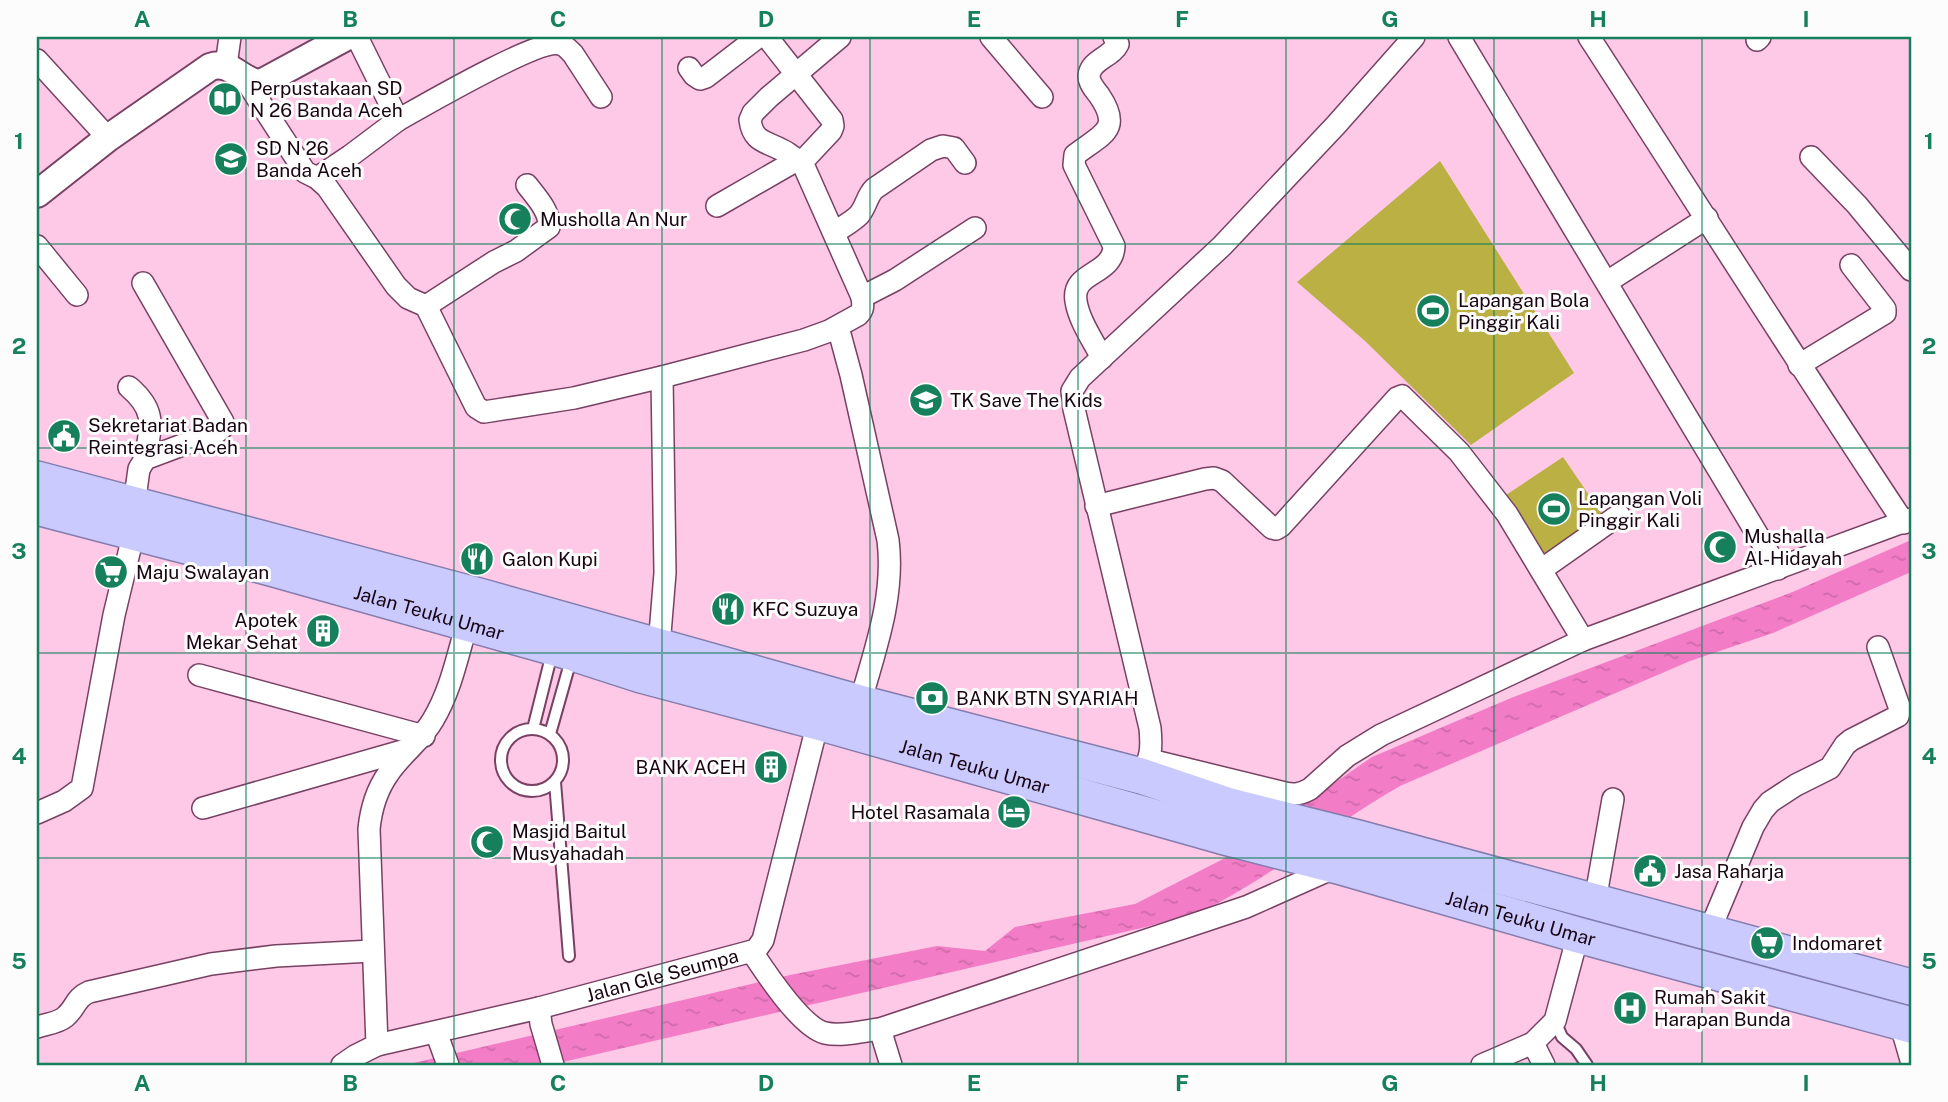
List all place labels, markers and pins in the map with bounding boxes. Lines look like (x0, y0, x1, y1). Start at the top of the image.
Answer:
place label: Perpustakaan SD N 26 Banda Aceh (250, 77, 403, 121)
library icon: Perpustakaan SD N 26 Banda Aceh (206, 80, 244, 118)
place label: SD N 26 Banda Aceh (256, 137, 362, 181)
school or university icon: SD N 26 Banda Aceh (212, 140, 250, 178)
mosque icon: Musholla An Nur (496, 200, 534, 238)
place label: Musholla An Nur (540, 208, 687, 230)
place label: Lapangan Bola Pinggir Kali (1458, 289, 1589, 333)
sports icon: Lapangan Bola Pinggir Kali (1414, 292, 1452, 330)
school or university icon: TK Save The Kids (907, 381, 945, 419)
place label: TK Save The Kids (950, 389, 1102, 411)
place label: Sekretariat Badan Reintegrasi Aceh (88, 414, 248, 458)
public building icon: Sekretariat Badan Reintegrasi Aceh (45, 417, 83, 455)
place label: Lapangan Voli Pinggir Kali (1578, 487, 1702, 531)
sports icon: Lapangan Voli Pinggir Kali (1535, 490, 1573, 528)
place label: Mushalla Al-Hidayah (1744, 525, 1842, 569)
mosque icon: Mushalla Al-Hidayah (1701, 528, 1739, 566)
restaurant icon: Galon Kupi (458, 540, 496, 578)
place label: Galon Kupi (502, 548, 598, 570)
supermarket icon: Maju Swalayan (92, 553, 130, 591)
place label: Maju Swalayan (136, 561, 269, 583)
restaurant icon: KFC Suzuya (709, 590, 747, 628)
place label: KFC Suzuya (752, 598, 858, 620)
place label: Apotek Mekar Sehat (186, 609, 298, 653)
building icon: Apotek Mekar Sehat (304, 612, 342, 650)
bank icon: BANK BTN SYARIAH (913, 679, 951, 717)
place label: BANK BTN SYARIAH (956, 687, 1139, 709)
building icon: BANK ACEH (752, 748, 790, 786)
place label: BANK ACEH (636, 756, 746, 778)
hotel icon: Hotel Rasamala (995, 793, 1033, 831)
place label: Hotel Rasamala (851, 801, 990, 823)
place label: Masjid Baitul Musyahadah (512, 820, 627, 864)
mosque icon: Masjid Baitul Musyahadah (468, 823, 506, 861)
public building icon: Jasa Raharja (1631, 852, 1669, 890)
place label: Jasa Raharja (1674, 860, 1784, 882)
supermarket icon: Indomaret (1748, 924, 1786, 962)
place label: Indomaret (1792, 932, 1882, 954)
place label: Rumah Sakit Harapan Bunda (1654, 986, 1791, 1030)
hospital icon: Rumah Sakit Harapan Bunda (1611, 989, 1649, 1027)

